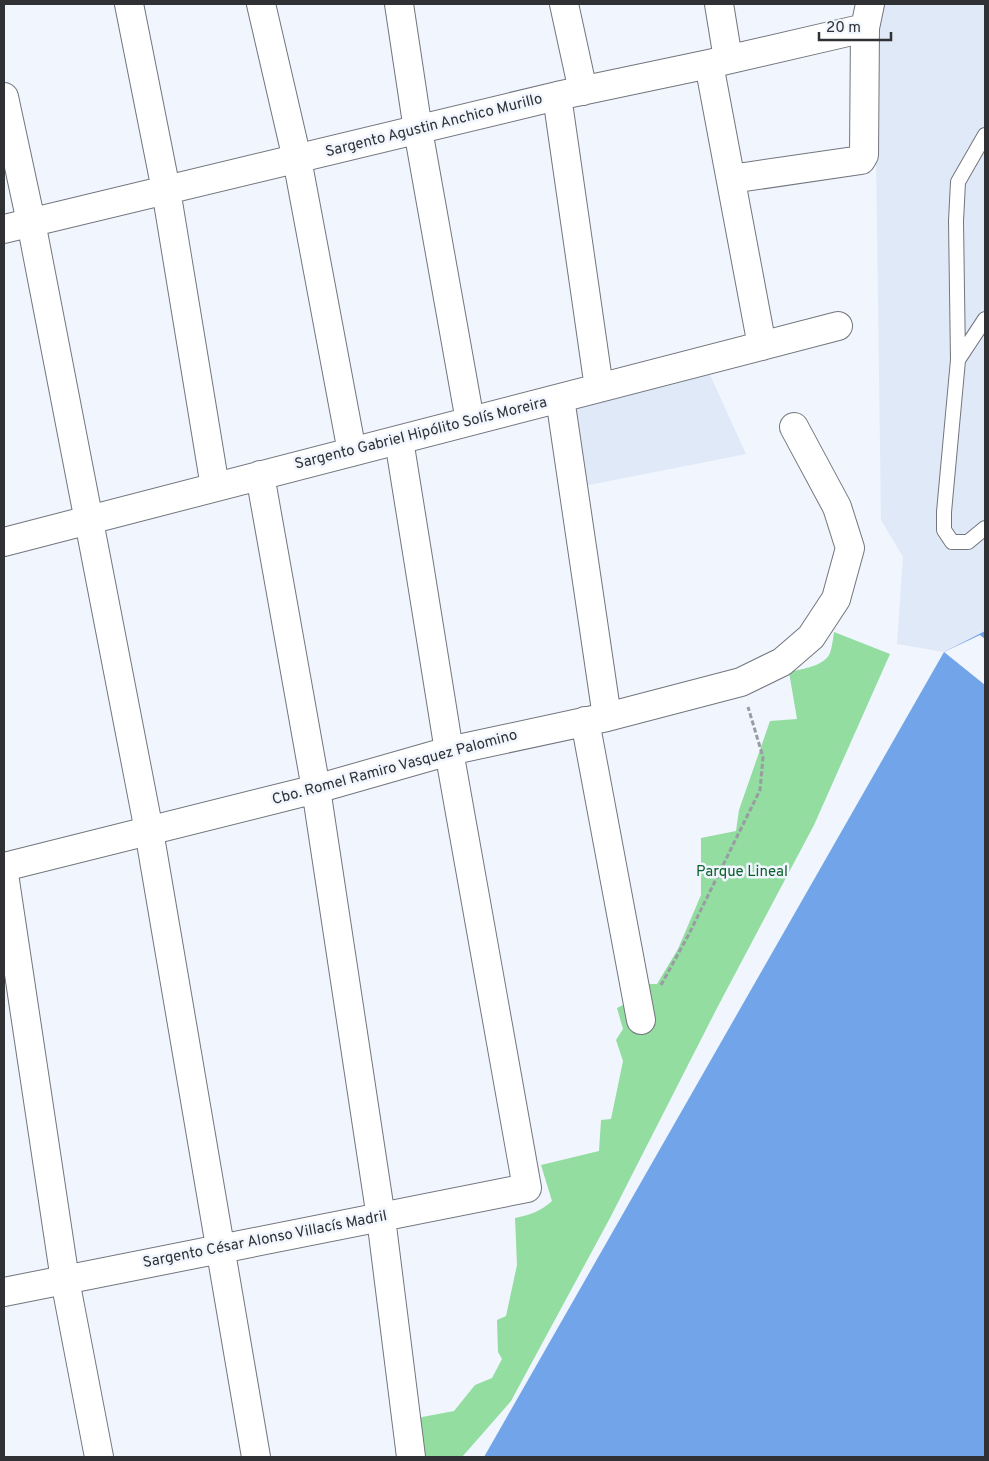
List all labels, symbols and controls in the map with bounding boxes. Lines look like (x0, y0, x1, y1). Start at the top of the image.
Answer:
scale bar (819, 10, 892, 42)
text: 20 m (826, 19, 861, 38)
street label: Sargento Agustin Anchico Murillo (323, 90, 545, 162)
street label: Sargento Gabriel Hipólito Solís Moreira (293, 393, 549, 475)
street label: Cbo. Romel Ramiro Vasquez Palomino (270, 726, 520, 810)
park label: Parque Lineal (696, 863, 788, 882)
street label: Sargento César Alonso Villacís Madril (141, 1207, 389, 1273)

